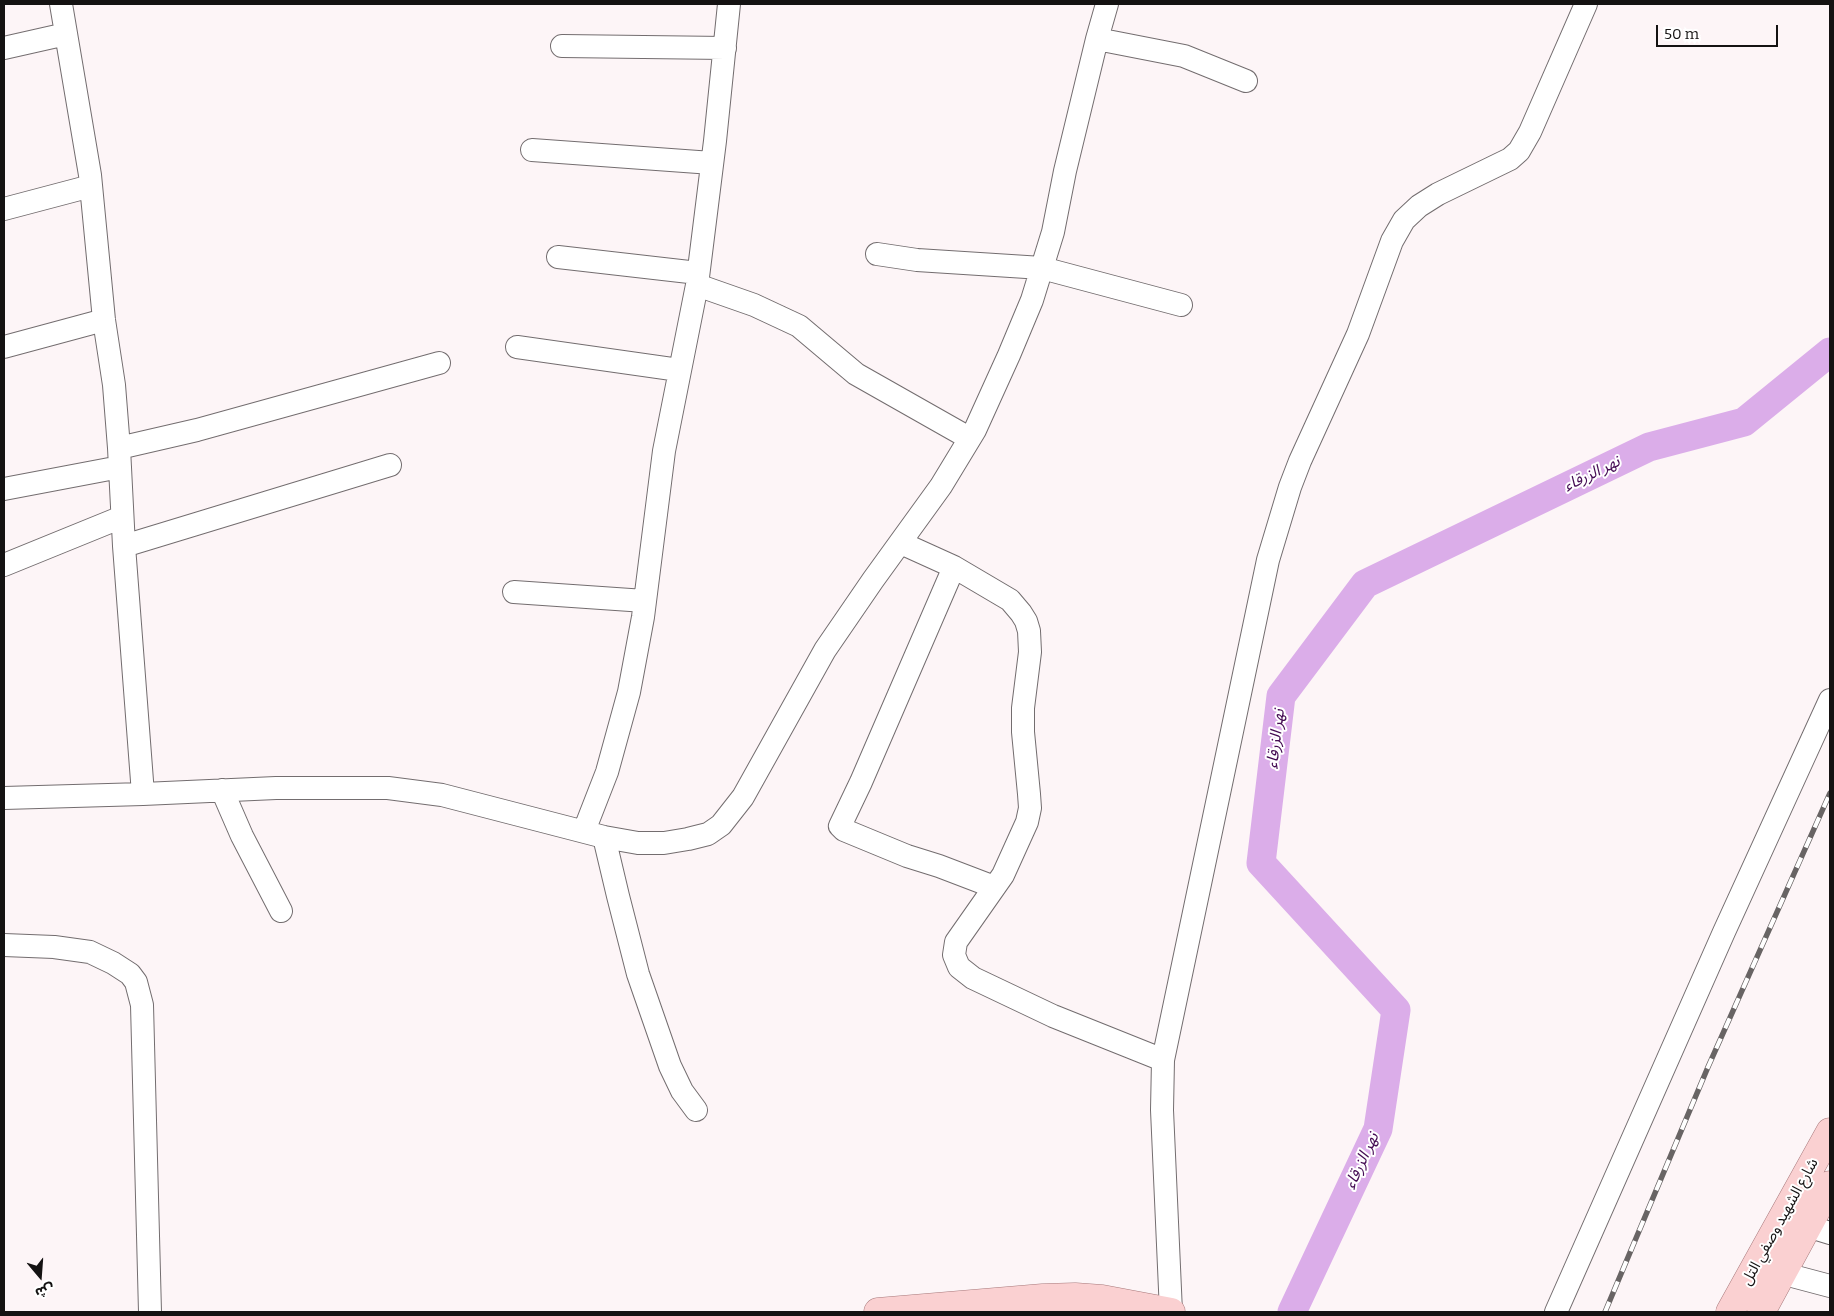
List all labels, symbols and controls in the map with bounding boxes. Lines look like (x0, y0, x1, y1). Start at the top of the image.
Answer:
scale bar (1659, 15, 1782, 47)
text: 50 m (1664, 25, 1699, 43)
water label: نهر الزرقاء (1561, 452, 1623, 496)
water label: نهر الزرقاء (1263, 708, 1289, 770)
water label: نهر الزرقاء (1341, 1130, 1383, 1192)
street label: شارع الشهيد وصفي التل (1738, 1155, 1822, 1289)
north arrow (15, 1251, 65, 1301)
text: ش (33, 1280, 57, 1302)

